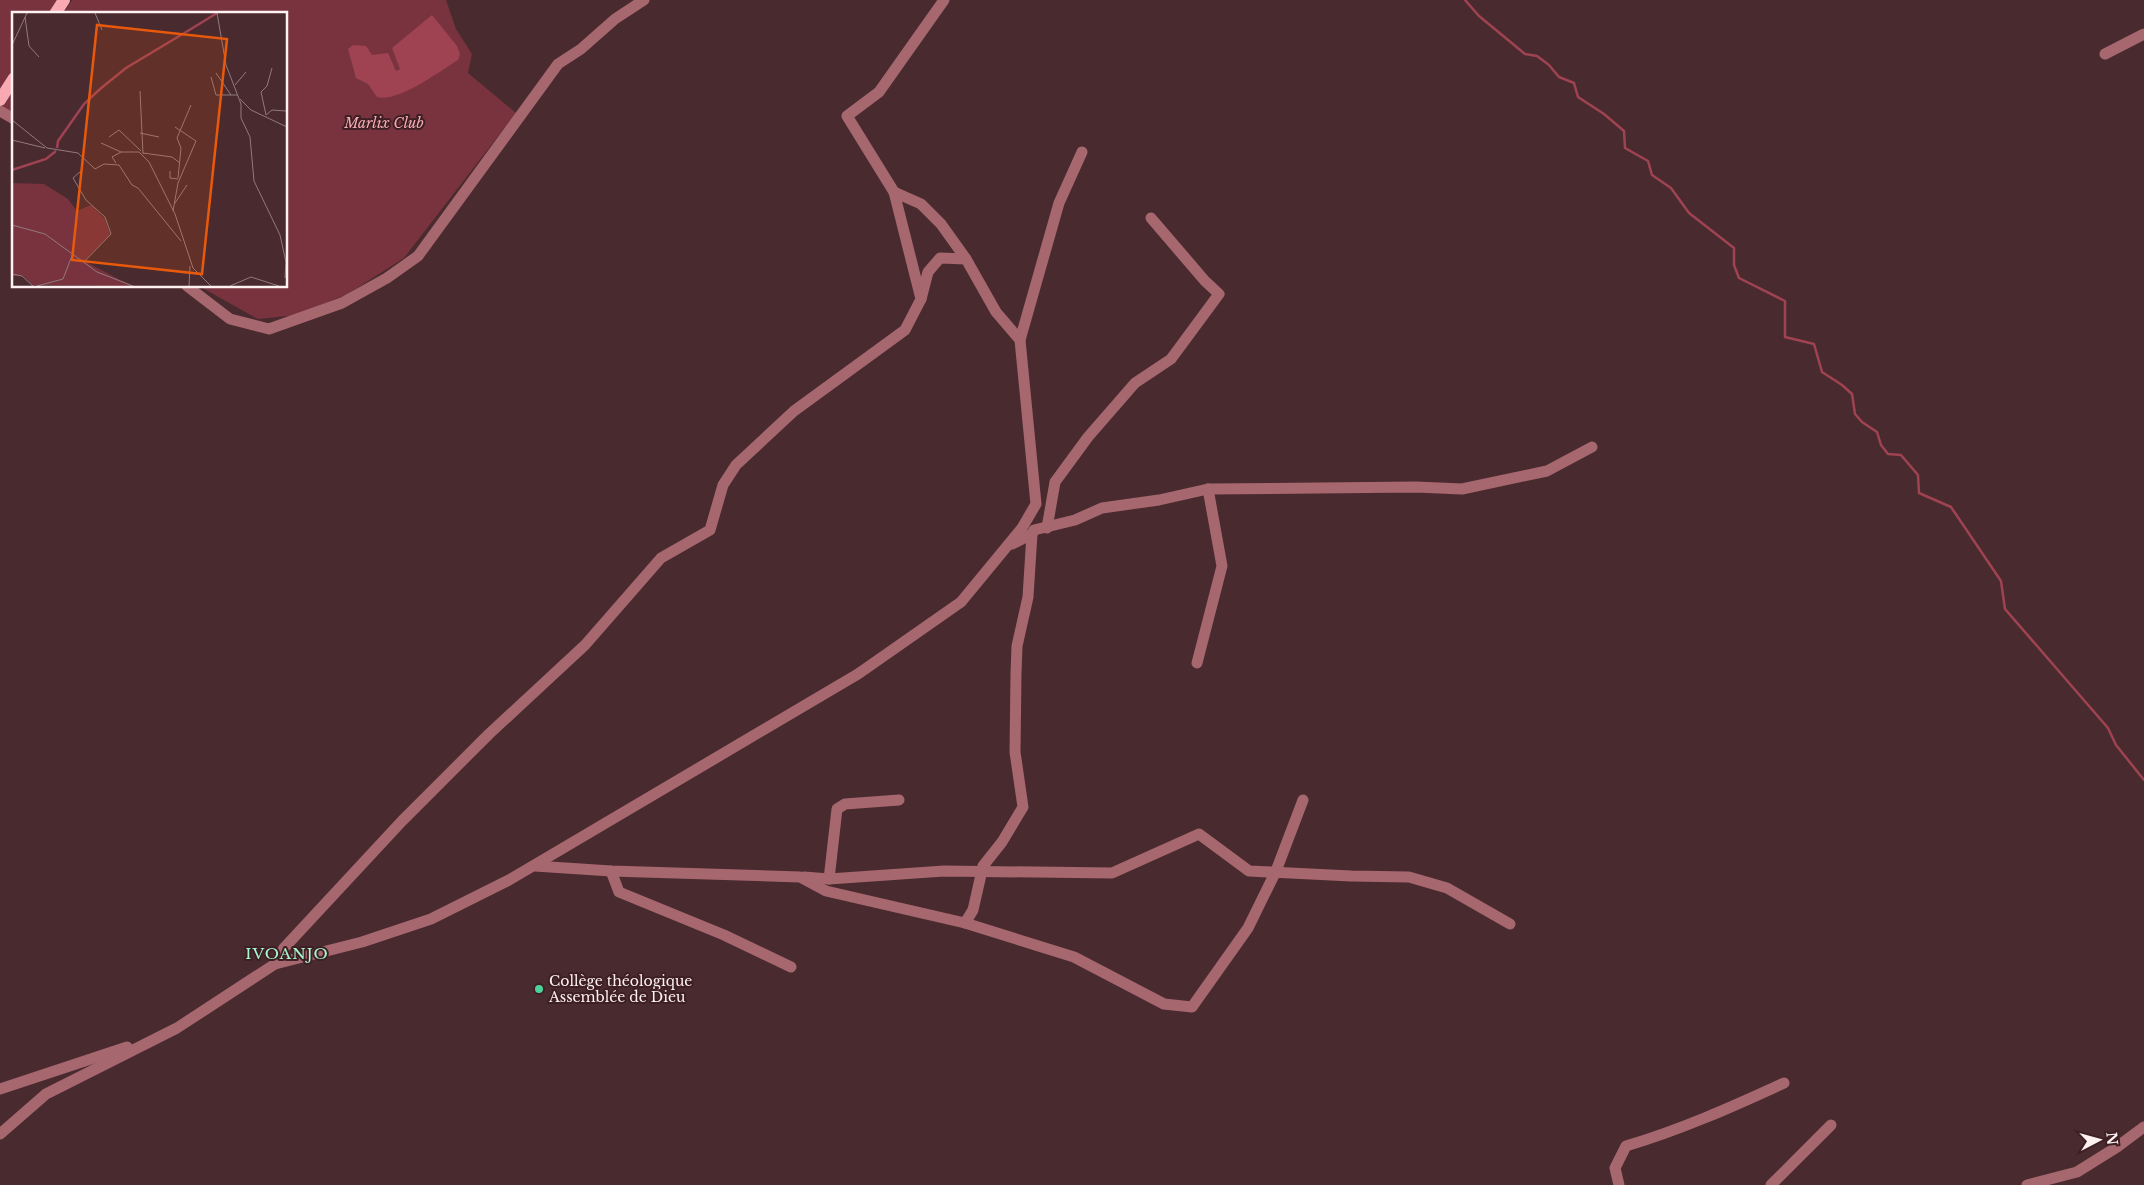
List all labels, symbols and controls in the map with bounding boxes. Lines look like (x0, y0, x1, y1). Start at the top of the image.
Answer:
inset map (12, 12, 288, 288)
park label: Marlix Club (343, 114, 424, 132)
district label: IVOANJO (245, 944, 329, 963)
place label: Collège théologique Assemblée de Dieu (548, 972, 692, 1006)
marker: Collège théologique Assemblée de Dieu (533, 983, 545, 995)
north arrow (2074, 1115, 2124, 1165)
text: N (2102, 1131, 2122, 1146)

